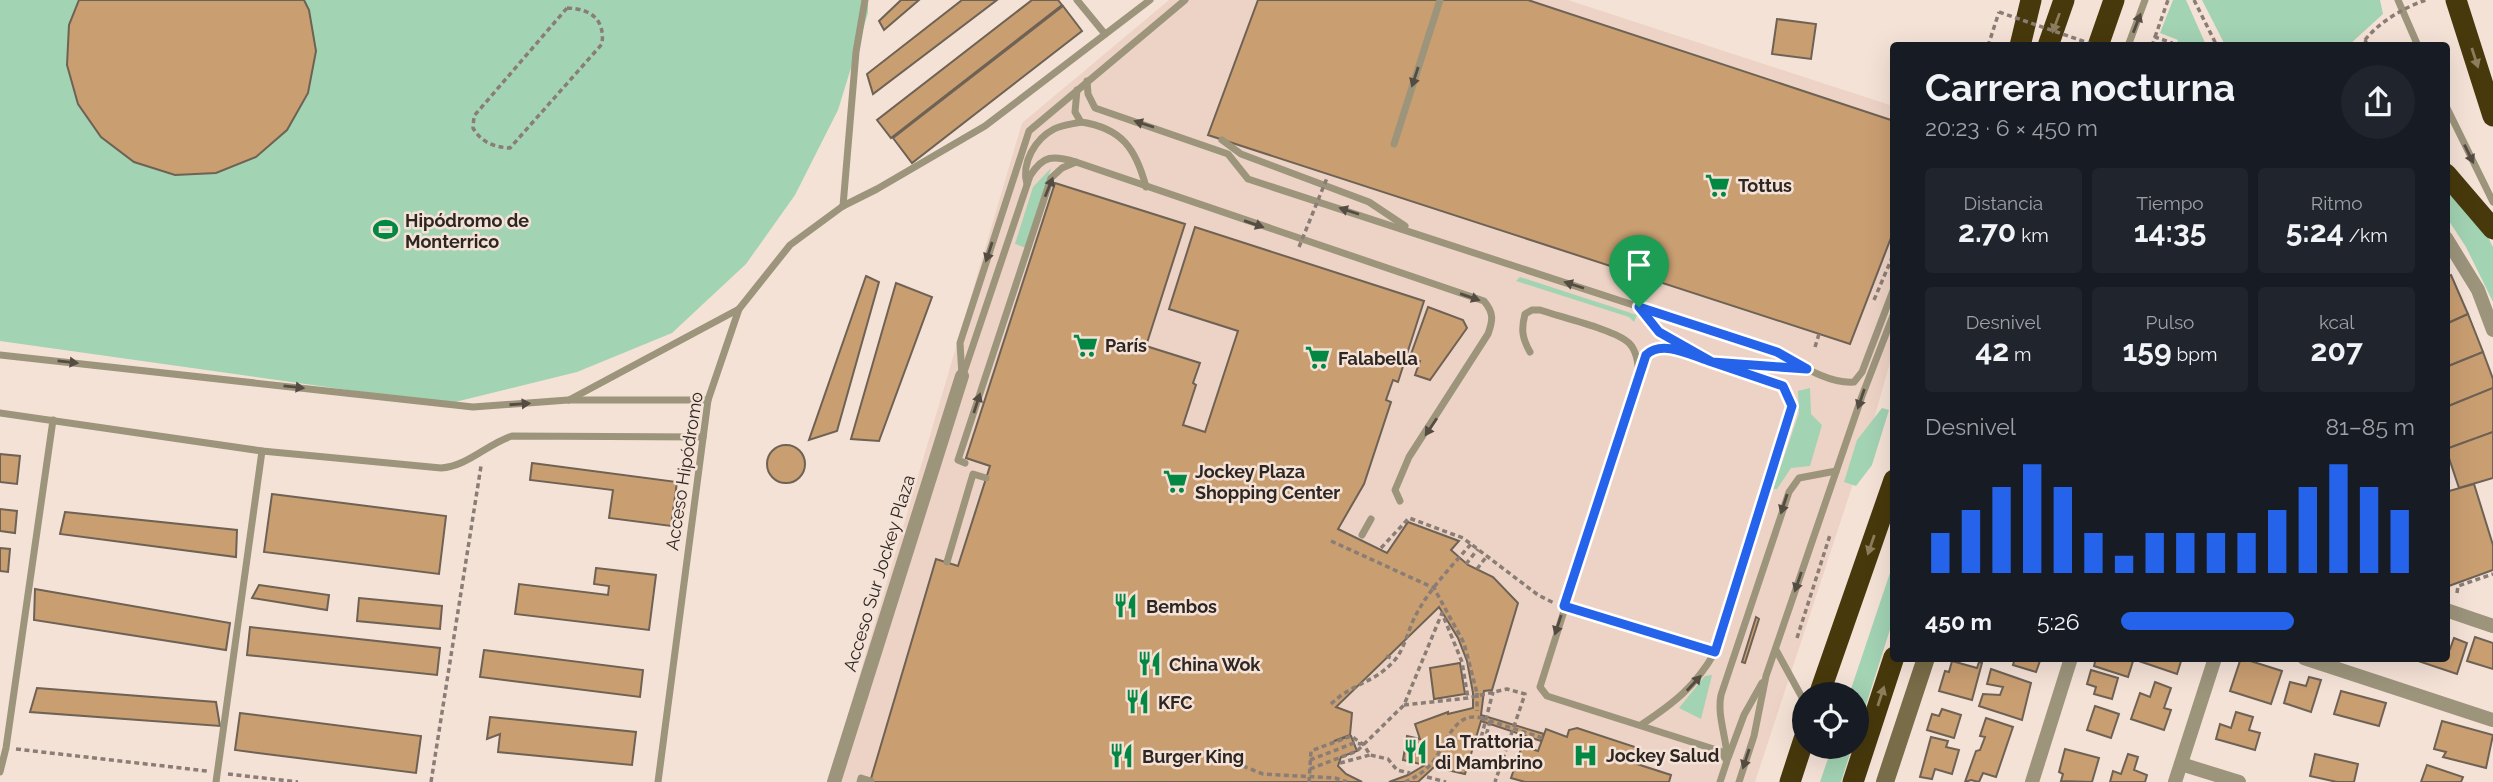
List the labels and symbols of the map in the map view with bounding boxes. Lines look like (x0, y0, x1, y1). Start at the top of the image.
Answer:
one-way arrow (2050, 12, 2061, 33)
one-way arrow (2132, 12, 2143, 33)
one-way arrow (2470, 48, 2480, 69)
one-way arrow (1409, 67, 1420, 88)
one-way arrow (1133, 118, 1154, 129)
one-way arrow (2464, 144, 2475, 164)
supermarket icon: Tottus (1704, 171, 1732, 199)
place label: Tottus (1738, 175, 1792, 196)
one-way arrow (1043, 176, 1054, 197)
one-way arrow (1338, 205, 1359, 216)
place label: Hipódromo de Monterrico (405, 210, 529, 252)
sports icon: Hipódromo de Monterrico (371, 216, 399, 244)
one-way arrow (1244, 219, 1265, 230)
pin (1609, 235, 1669, 307)
one-way arrow (984, 242, 994, 263)
one-way arrow (1563, 280, 1584, 290)
one-way arrow (1459, 292, 1480, 303)
supermarket icon: París (1071, 331, 1099, 359)
place label: París (1105, 335, 1147, 356)
supermarket icon: Falabella (1304, 344, 1332, 372)
place label: Falabella (1338, 348, 1418, 369)
one-way arrow (57, 357, 79, 368)
one-way arrow (283, 382, 305, 393)
one-way arrow (1855, 389, 1866, 410)
street label: Acceso Hipódromo (661, 390, 707, 552)
one-way arrow (972, 392, 982, 413)
one-way arrow (510, 398, 532, 409)
one-way arrow (1424, 417, 1437, 437)
place label: Jockey Plaza Shopping Center (1195, 461, 1340, 503)
supermarket icon: Jockey Plaza Shopping Center (1161, 467, 1189, 495)
street label: Acceso Sur Jockey Plaza (839, 472, 919, 674)
one-way arrow (1779, 494, 1789, 515)
one-way arrow (1865, 534, 1876, 555)
one-way arrow (1792, 572, 1803, 593)
restaurant icon: Bembos (1112, 592, 1140, 620)
place label: Bembos (1146, 596, 1217, 617)
one-way arrow (1552, 615, 1563, 636)
restaurant icon: China Wok (1135, 650, 1163, 678)
place label: China Wok (1169, 654, 1261, 675)
one-way arrow (1686, 674, 1702, 692)
one-way arrow (1876, 685, 1886, 706)
restaurant icon: KFC (1124, 688, 1152, 716)
place label: KFC (1158, 692, 1193, 713)
place label: La Trattoria di Mambrino (1435, 731, 1543, 773)
restaurant icon: La Trattoria di Mambrino (1401, 737, 1429, 765)
hospital icon: Jockey Salud (1572, 741, 1600, 769)
restaurant icon: Burger King (1108, 742, 1136, 770)
place label: Jockey Salud (1606, 745, 1719, 766)
place label: Burger King (1142, 746, 1244, 767)
one-way arrow (1741, 749, 1751, 770)

